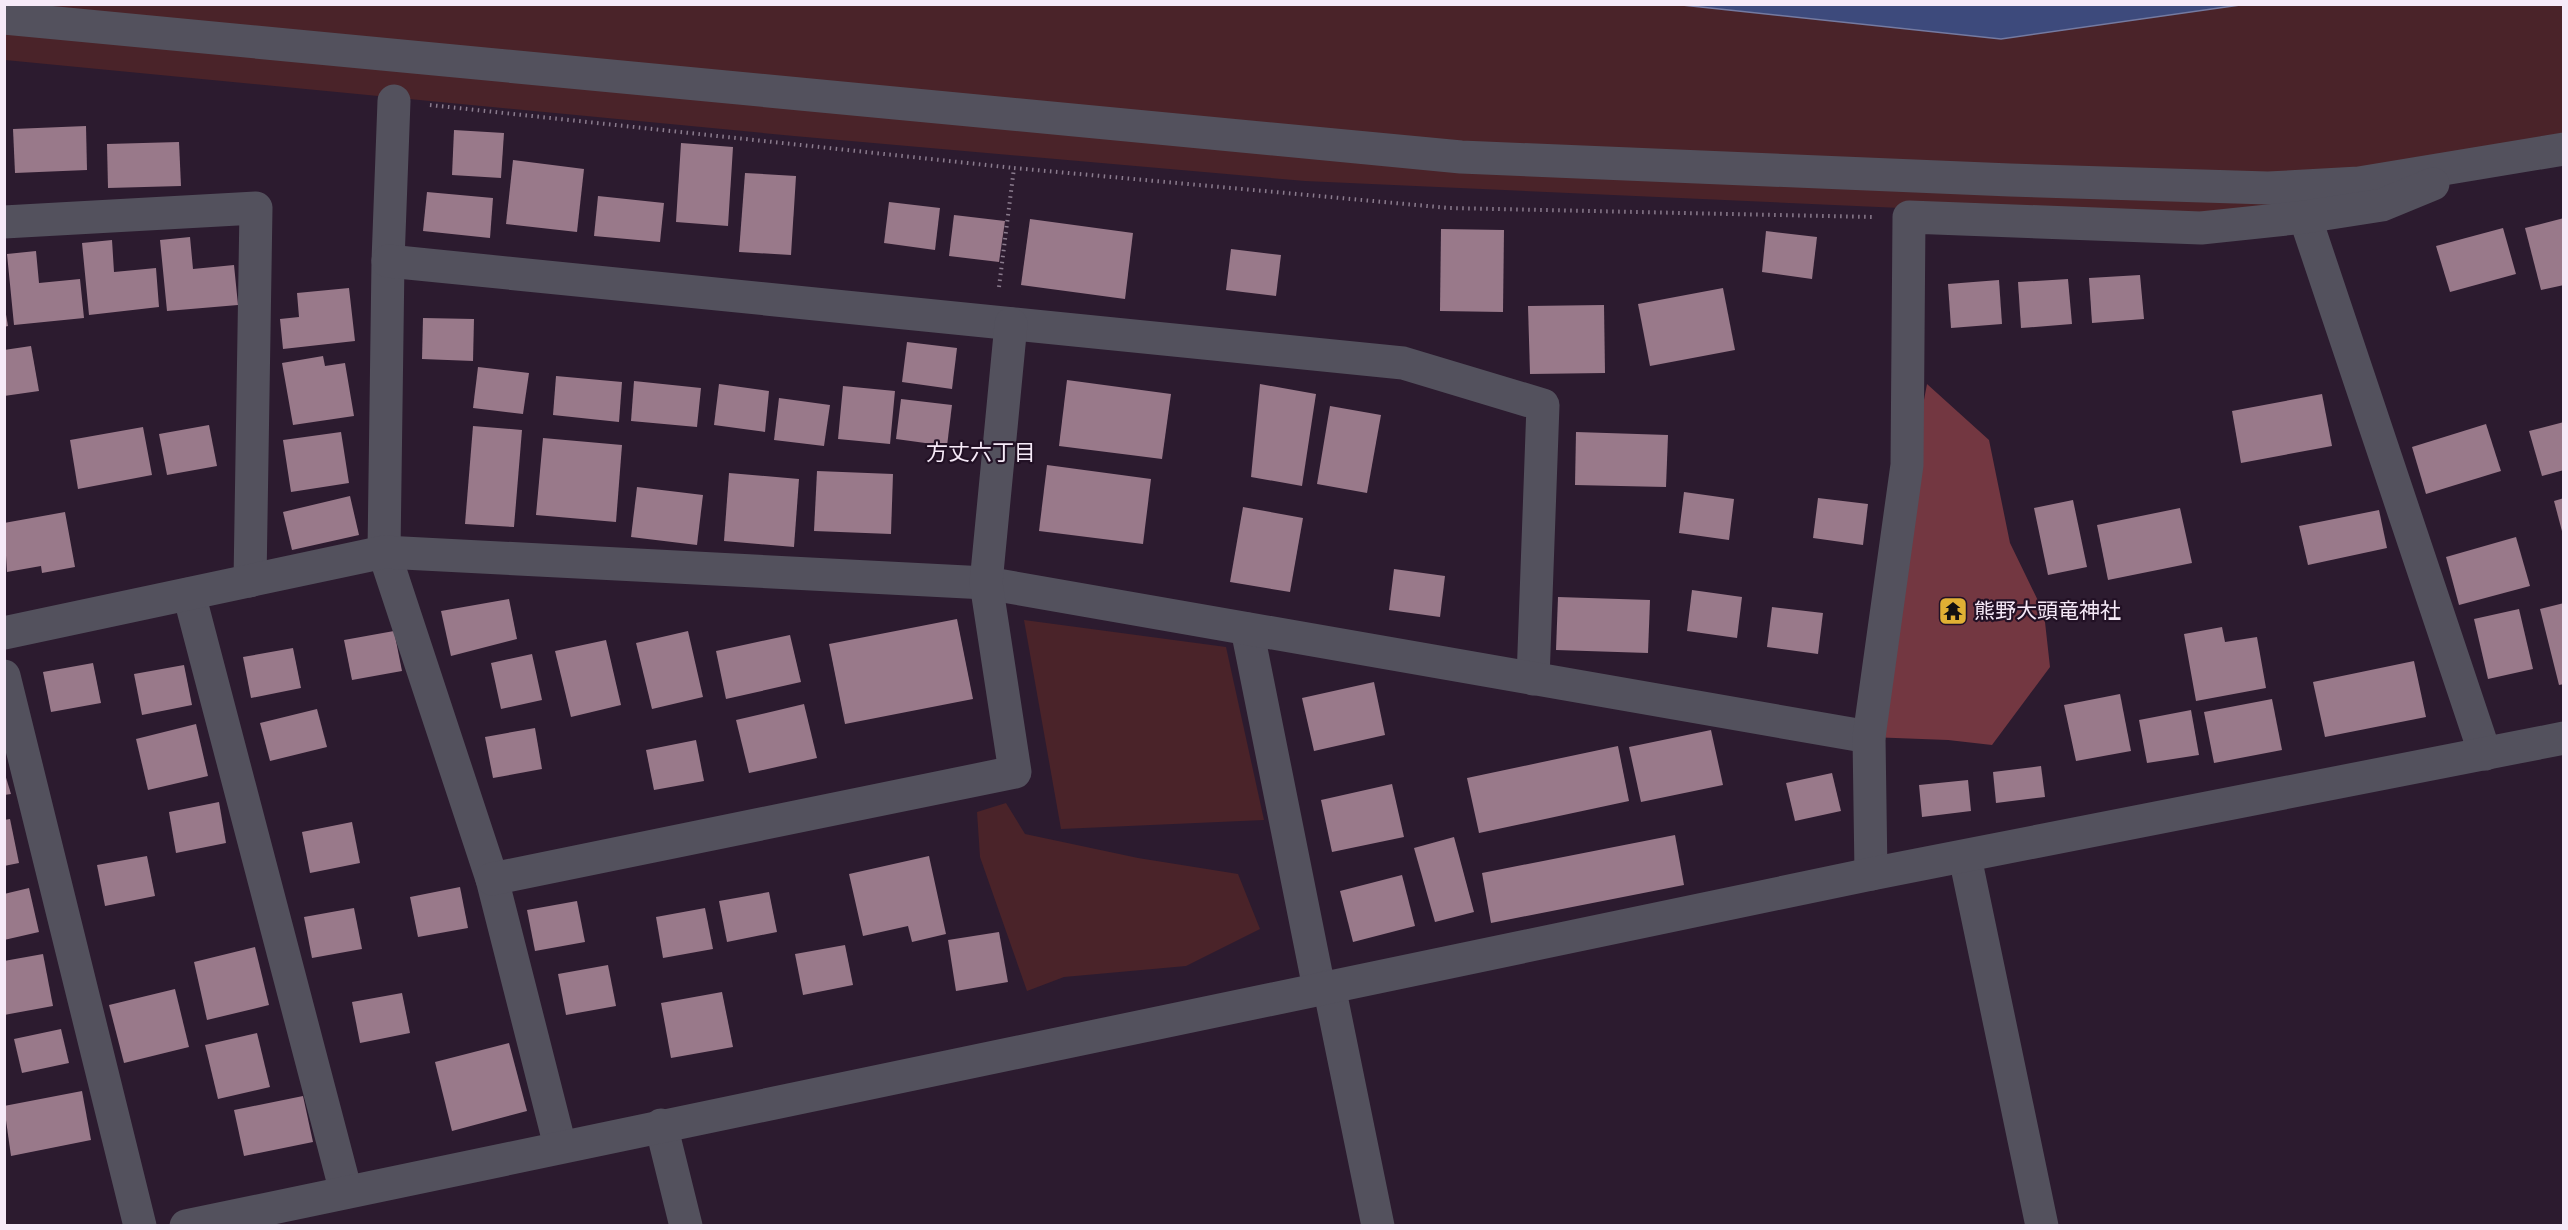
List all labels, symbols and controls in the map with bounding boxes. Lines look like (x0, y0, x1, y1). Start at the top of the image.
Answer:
district label: 方丈六丁目 (926, 437, 1036, 470)
temple icon: 熊野大頭竜神社 (1937, 595, 1969, 627)
place label: 熊野大頭竜神社 (1974, 596, 2121, 628)

